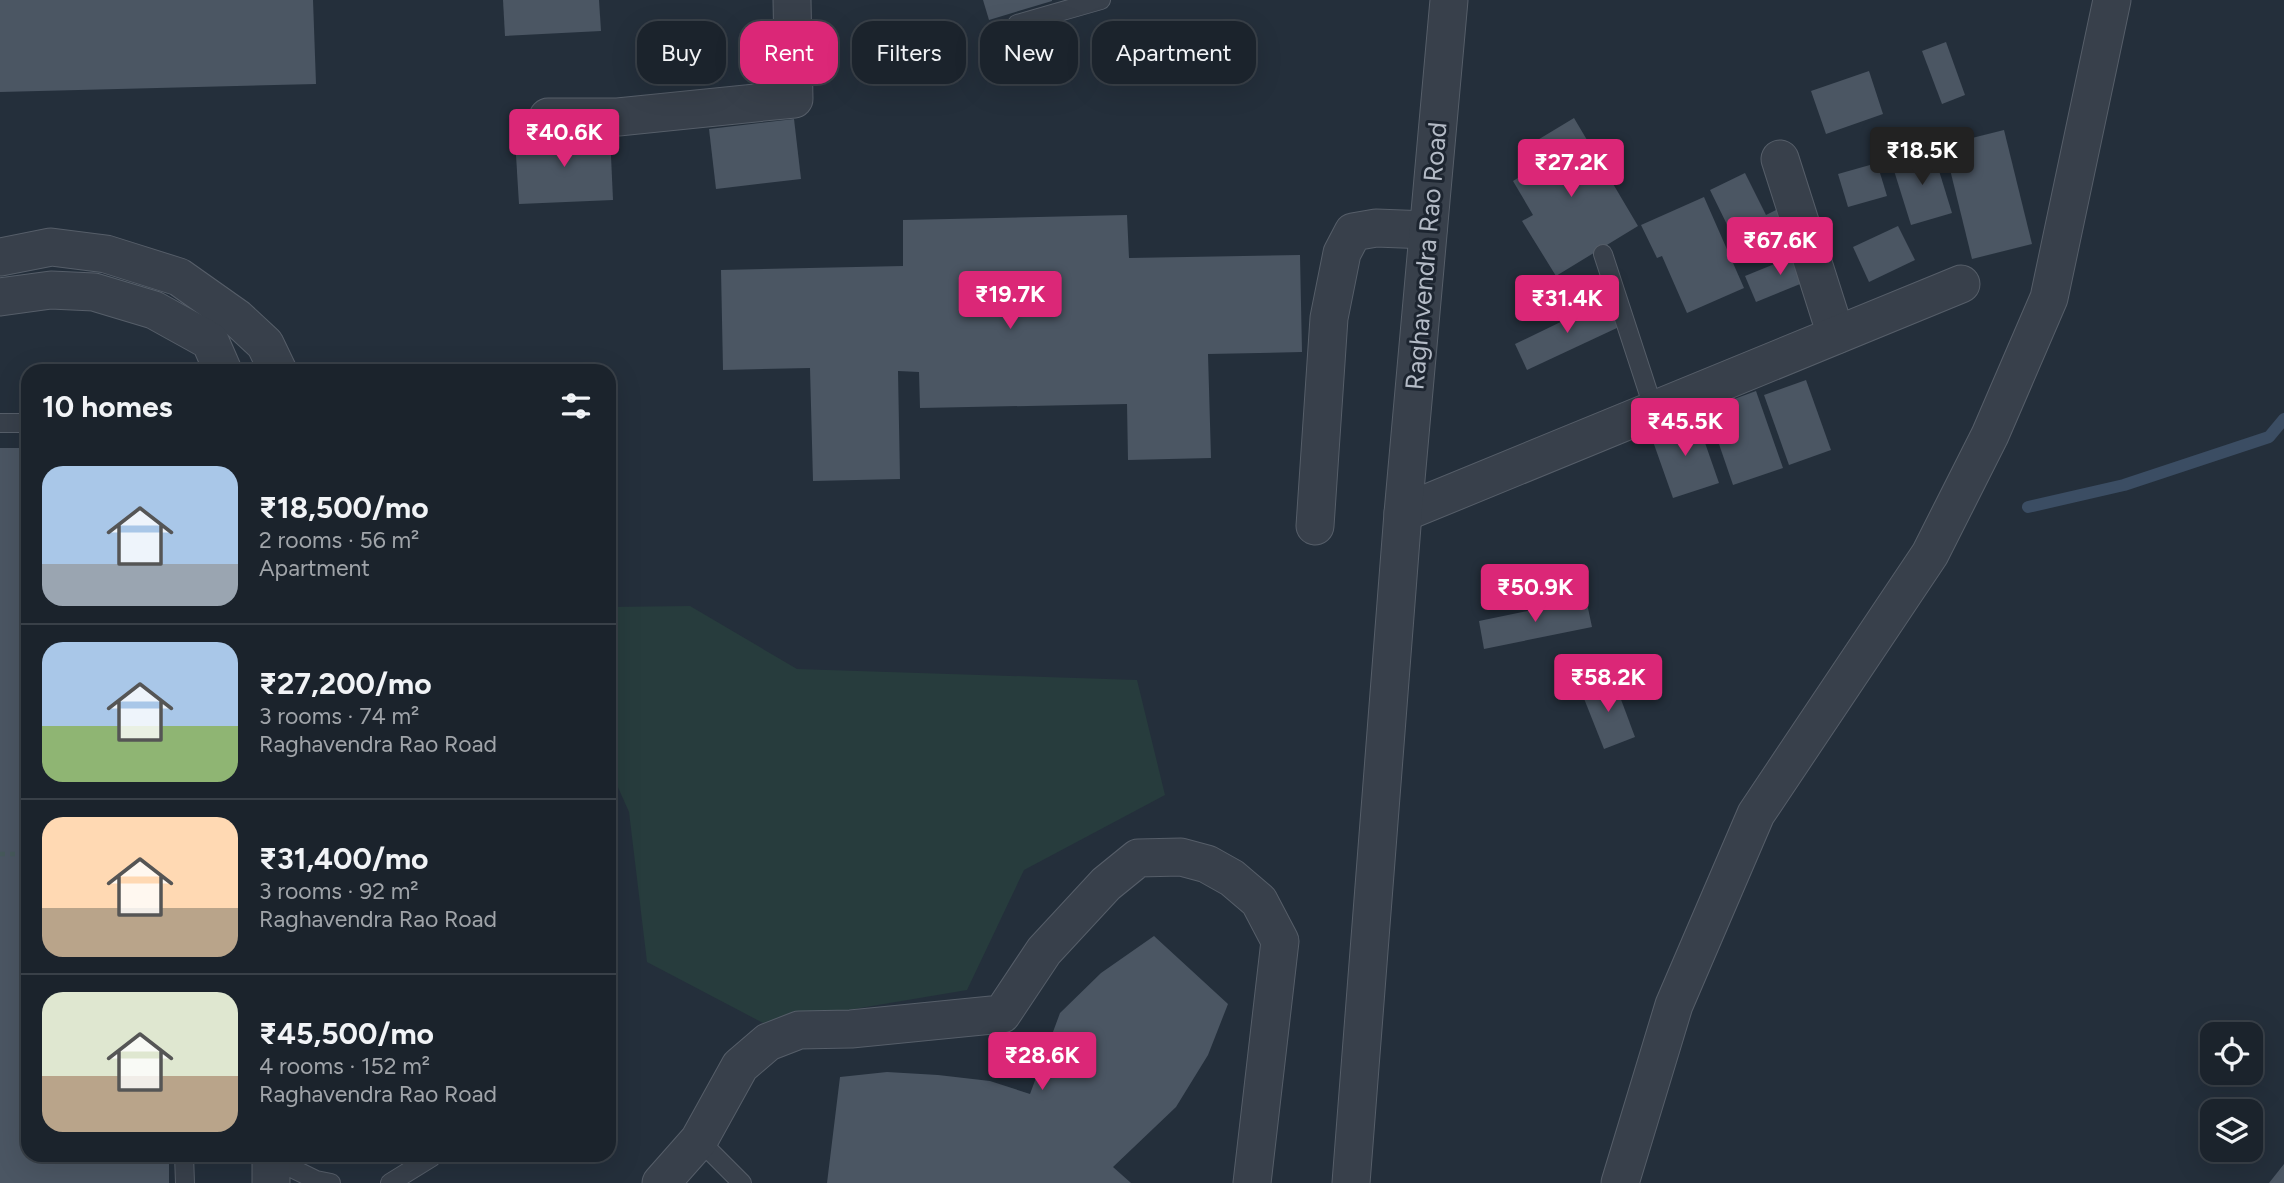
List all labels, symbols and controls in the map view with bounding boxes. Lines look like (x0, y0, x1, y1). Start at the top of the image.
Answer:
chip: Buy (637, 21, 726, 84)
chip: Rent (740, 21, 838, 84)
chip: Filters (852, 21, 966, 84)
chip: New (980, 21, 1078, 84)
chip: Apartment (1092, 21, 1256, 84)
pin: ₹40.6K (507, 110, 621, 169)
text: ₹40.6K (525, 118, 603, 146)
street label: Raghavendra Rao Road (1398, 121, 1454, 391)
pin: ₹18.5K (1865, 128, 1979, 187)
text: ₹18.5K (1886, 136, 1958, 164)
pin: ₹27.2K (1514, 140, 1628, 199)
text: ₹27.2K (1534, 148, 1608, 176)
pin: ₹67.6K (1723, 218, 1837, 277)
text: ₹67.6K (1743, 226, 1817, 254)
pin: ₹19.7K (953, 272, 1067, 331)
pin: ₹31.4K (1510, 276, 1624, 335)
text: ₹19.7K (975, 280, 1045, 308)
text: ₹31.4K (1531, 284, 1603, 312)
icon: filters (557, 387, 595, 425)
text: 10 homes (42, 388, 173, 425)
pin: ₹45.5K (1628, 398, 1742, 458)
text: ₹45.5K (1647, 407, 1723, 435)
text: ₹18,500/mo (259, 489, 429, 526)
icon: home (98, 494, 182, 578)
text: 2 rooms · 56 m² (259, 526, 419, 554)
text: Apartment (259, 554, 370, 582)
pin: ₹50.9K (1478, 564, 1592, 624)
text: ₹50.9K (1497, 573, 1573, 601)
pin: ₹58.2K (1551, 654, 1665, 714)
text: ₹58.2K (1570, 663, 1646, 691)
text: ₹27,200/mo (259, 665, 432, 702)
icon: home (98, 670, 182, 754)
text: 3 rooms · 74 m² (259, 702, 419, 730)
text: Raghavendra Rao Road (259, 730, 497, 758)
text: ₹31,400/mo (259, 840, 428, 877)
icon: home (98, 845, 182, 929)
text: 3 rooms · 92 m² (259, 877, 419, 905)
text: Raghavendra Rao Road (259, 905, 497, 933)
text: ₹45,500/mo (259, 1015, 434, 1052)
icon: home (98, 1020, 182, 1104)
map controls (2200, 1022, 2263, 1162)
button: locate (2200, 1022, 2263, 1085)
pin: ₹28.6K (985, 1032, 1099, 1092)
text: ₹28.6K (1004, 1041, 1080, 1069)
text: 4 rooms · 152 m² (259, 1052, 430, 1080)
text: Raghavendra Rao Road (259, 1080, 497, 1108)
button: layers (2200, 1099, 2263, 1162)

